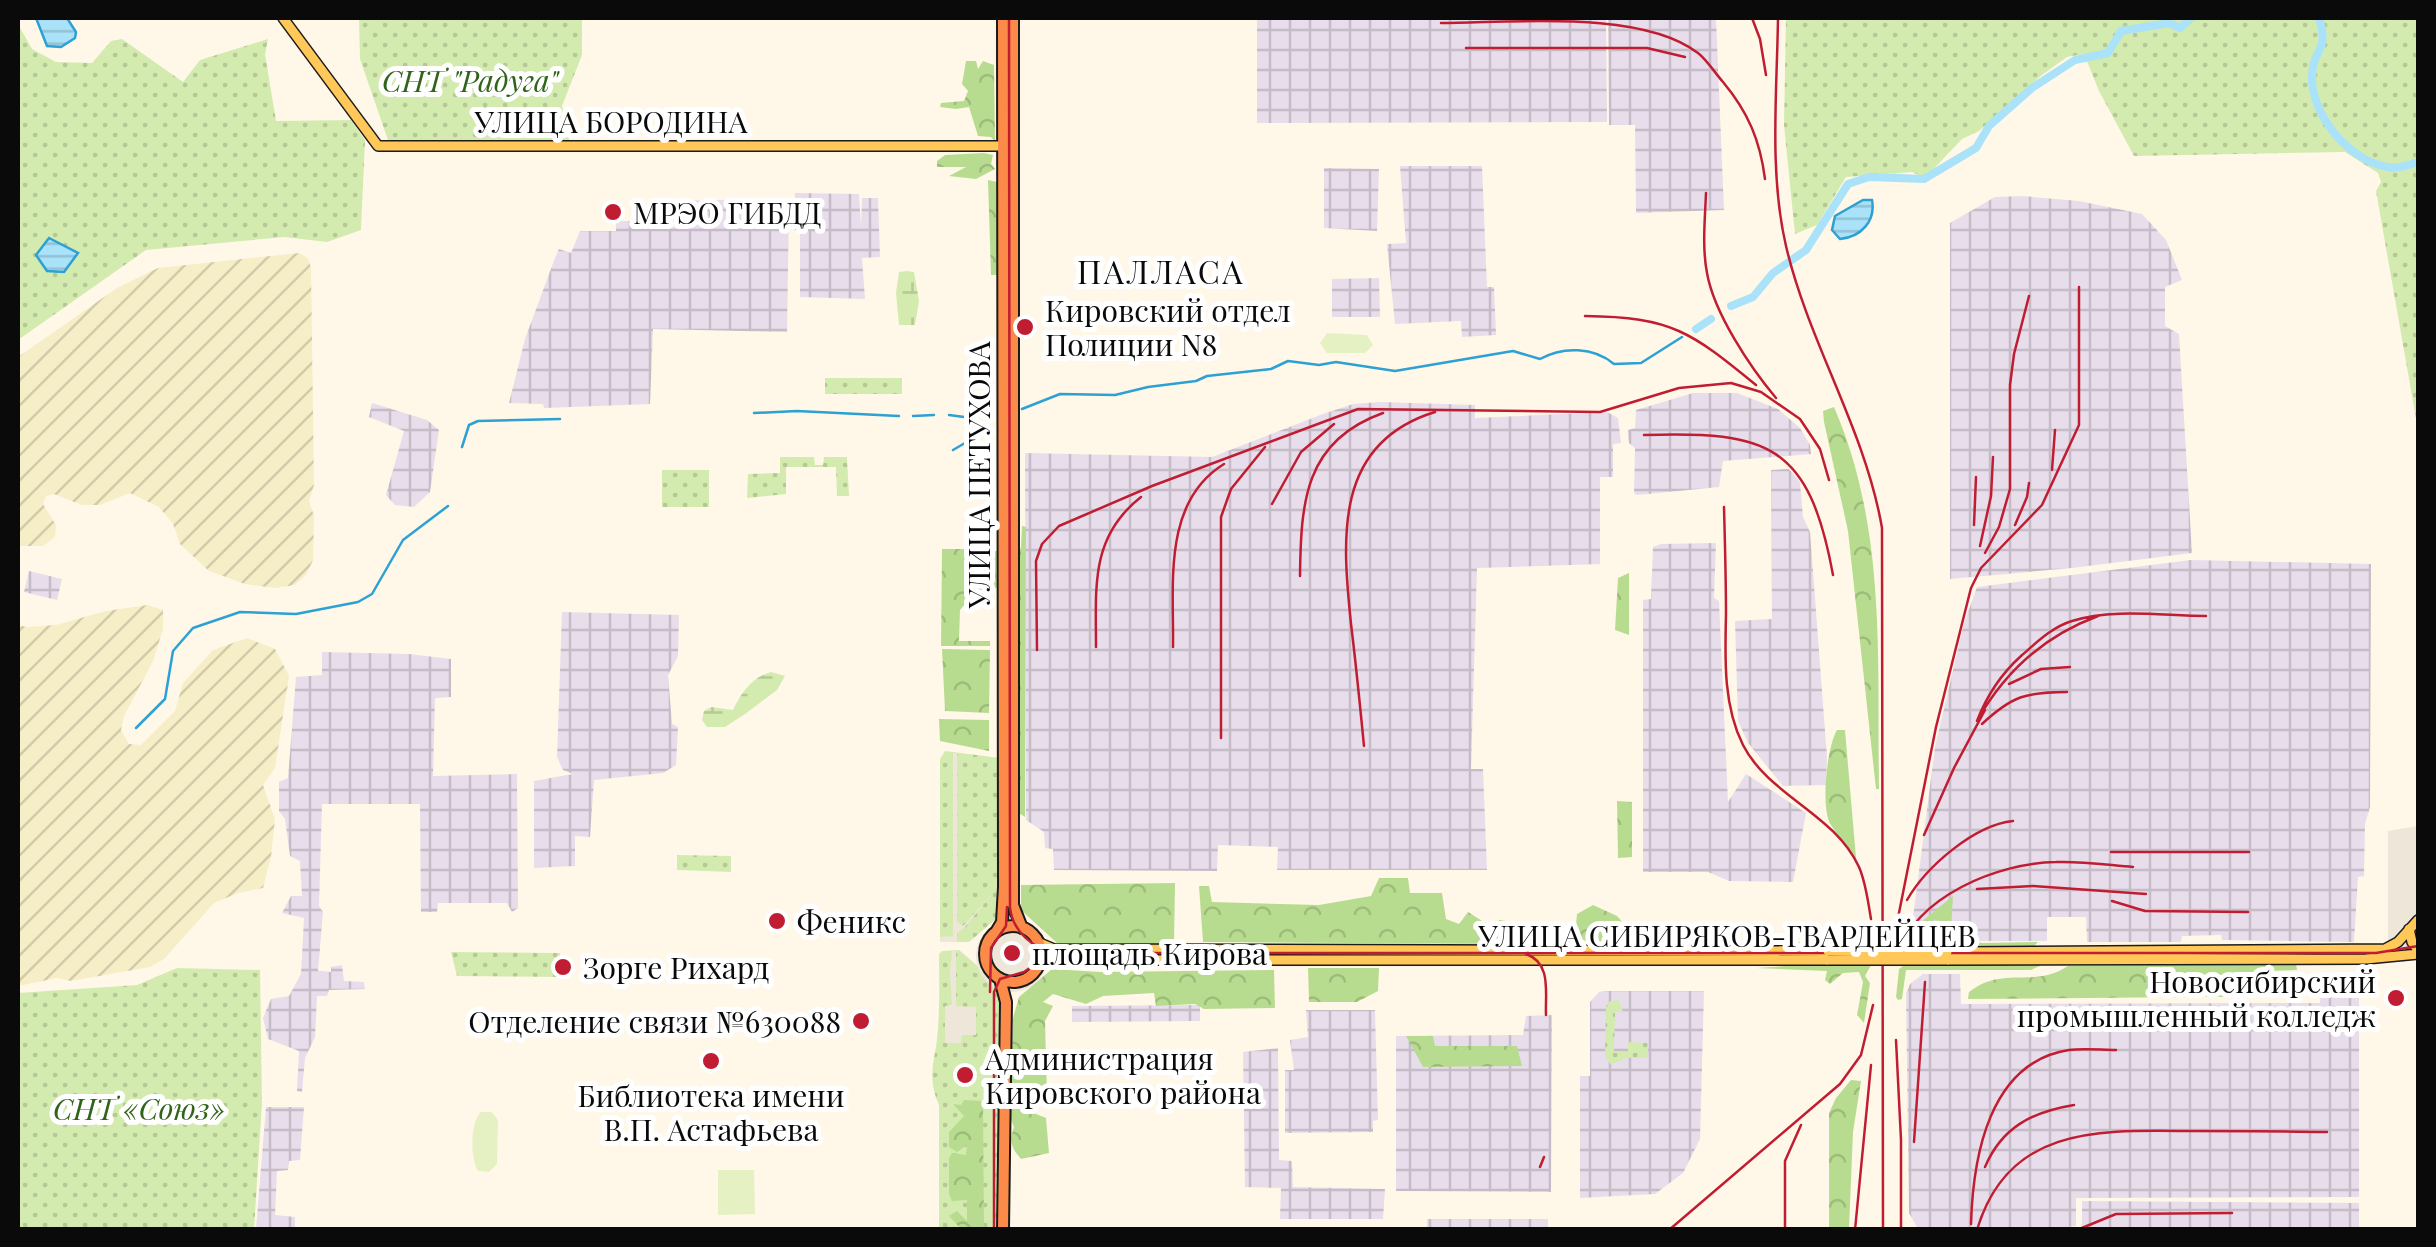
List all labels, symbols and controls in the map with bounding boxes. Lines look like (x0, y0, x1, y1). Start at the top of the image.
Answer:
park label: СНТ "Радуга" (382, 60, 560, 100)
street label: УЛИЦА БОРОДИНА (474, 101, 749, 141)
place label: МРЭО ГИБДД (633, 192, 821, 232)
marker: МРЭО ГИБДД (602, 201, 624, 223)
district label: ПАЛЛАСА (1077, 249, 1245, 292)
place label: Кировский отдел Полиции N8 (1045, 290, 1291, 364)
marker: Кировский отдел Полиции N8 (1014, 316, 1036, 338)
street label: УЛИЦА ПЕТУХОВА (958, 340, 998, 610)
place label: Феникс (797, 901, 906, 941)
marker: Феникс (766, 910, 788, 932)
street label: УЛИЦА СИБИРЯКОВ-ГВАРДЕЙЦЕВ (1477, 915, 1976, 955)
place label: площадь Кирова (1032, 933, 1267, 973)
marker: площадь Кирова (1001, 942, 1023, 964)
place label: Зорге Рихард (583, 947, 770, 987)
marker: Зорге Рихард (552, 956, 574, 978)
place label: Новосибирский промышленный колледж (2017, 961, 2376, 1035)
marker: Новосибирский промышленный колледж (2385, 987, 2407, 1009)
place label: Отделение связи №630088 (468, 1001, 841, 1041)
marker: Отделение связи №630088 (850, 1010, 872, 1032)
place label: Администрация Кировского района (984, 1038, 1261, 1112)
marker: Библиотека имени В.П. Астафьева (700, 1050, 722, 1072)
marker: Администрация Кировского района (954, 1064, 976, 1086)
place label: Библиотека имени В.П. Астафьева (578, 1075, 844, 1149)
park label: СНТ «Союз» (53, 1088, 225, 1128)

